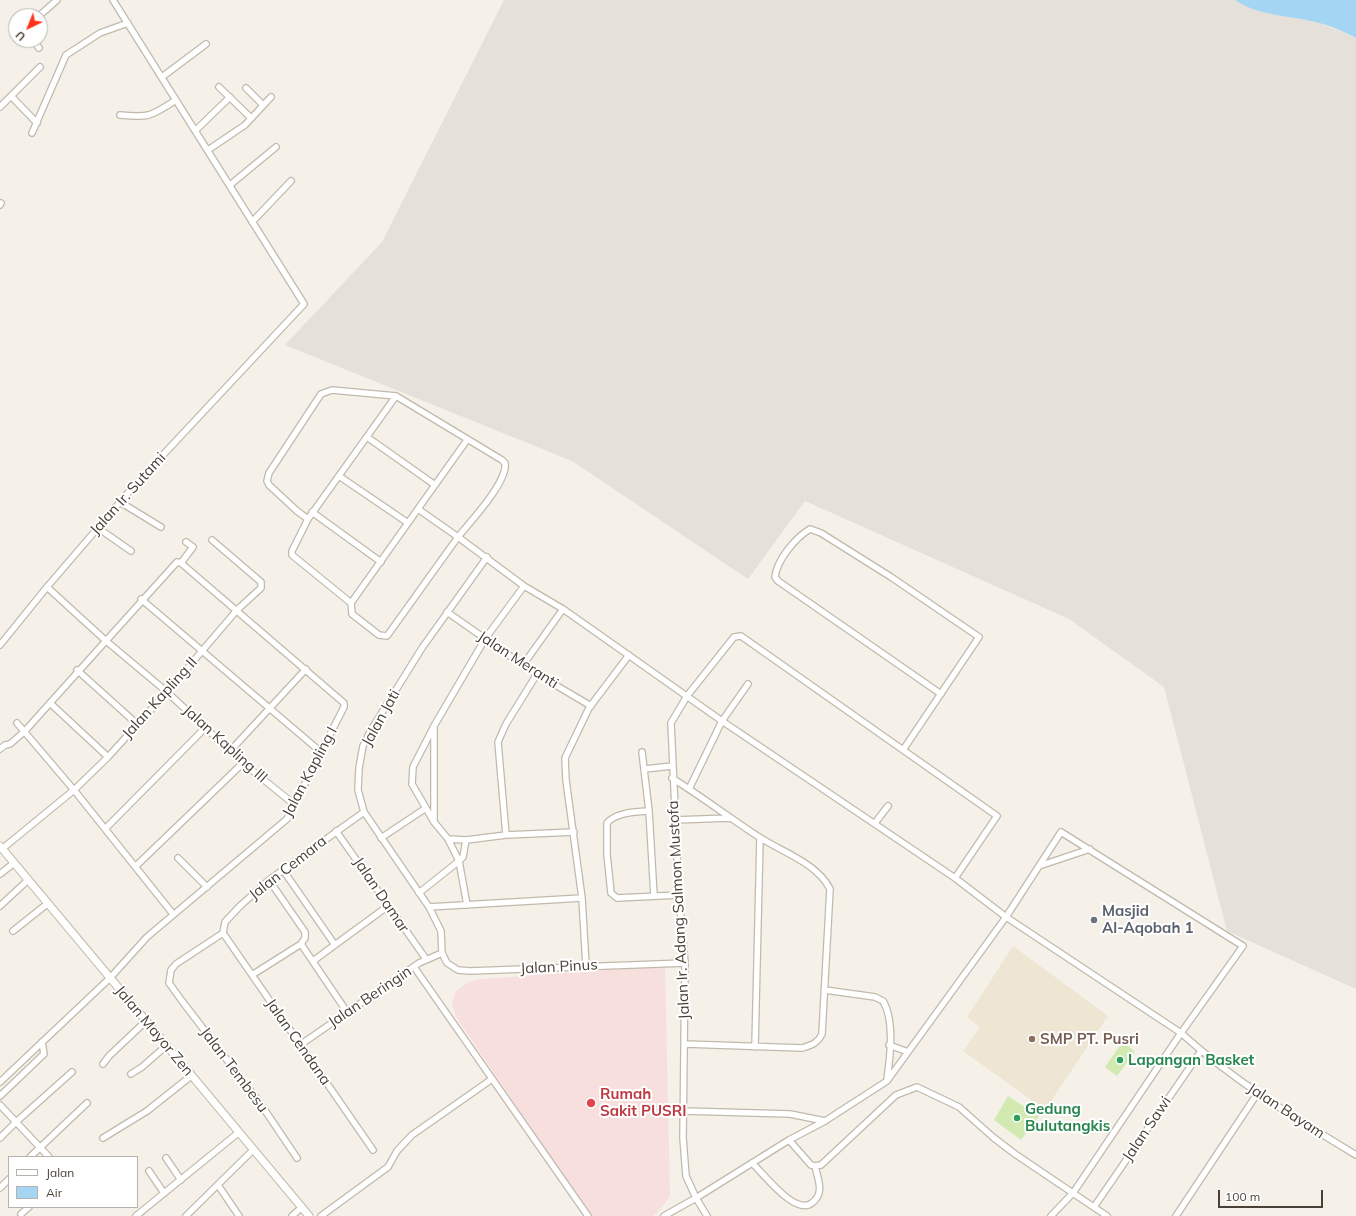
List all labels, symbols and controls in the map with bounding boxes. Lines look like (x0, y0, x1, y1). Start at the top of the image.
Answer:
north arrow (8, 8, 48, 48)
text: U (13, 28, 28, 44)
street label: Jalan Ir. Sutami (86, 449, 170, 539)
street label: Jalan Meranti (474, 627, 562, 693)
street label: Jalan Kapling II (119, 654, 201, 742)
street label: Jalan Jati (358, 687, 404, 749)
street label: Jalan Kapling III (179, 701, 271, 787)
street label: Jalan Kapling I (279, 724, 341, 820)
street label: Jalan Ir. Adang Salmon Mustofa (664, 800, 694, 1020)
street label: Jalan Cemara (246, 832, 330, 904)
street label: Jalan Damar (349, 854, 413, 936)
place label: Masjid Al-Aqobah 1 (1102, 902, 1194, 937)
marker: Masjid Al-Aqobah 1 (1089, 915, 1099, 925)
street label: Jalan Pinus (520, 956, 598, 978)
street label: Jalan Beringin (325, 962, 415, 1032)
street label: Jalan Mayor Zen (111, 982, 197, 1080)
street label: Jalan Cendana (261, 995, 335, 1089)
street label: Jalan Tembesu (196, 1024, 272, 1116)
place label: SMP PT. Pusri (1040, 1030, 1139, 1048)
marker: SMP PT. Pusri (1027, 1034, 1037, 1044)
place label: Lapangan Basket (1128, 1051, 1254, 1069)
marker: Lapangan Basket (1115, 1055, 1125, 1065)
street label: Jalan Bayam (1244, 1079, 1328, 1143)
place label: Rumah Sakit PUSRI (600, 1085, 687, 1120)
street label: Jalan Sawi (1119, 1093, 1175, 1165)
marker: Rumah Sakit PUSRI (585, 1097, 597, 1109)
place label: Gedung Bulutangkis (1025, 1100, 1110, 1135)
marker: Gedung Bulutangkis (1012, 1113, 1022, 1123)
legend (8, 1156, 138, 1208)
text: Jalan (46, 1165, 74, 1180)
scale bar (1220, 1182, 1325, 1208)
text: Air (46, 1185, 62, 1200)
text: 100 m (1225, 1189, 1260, 1204)

